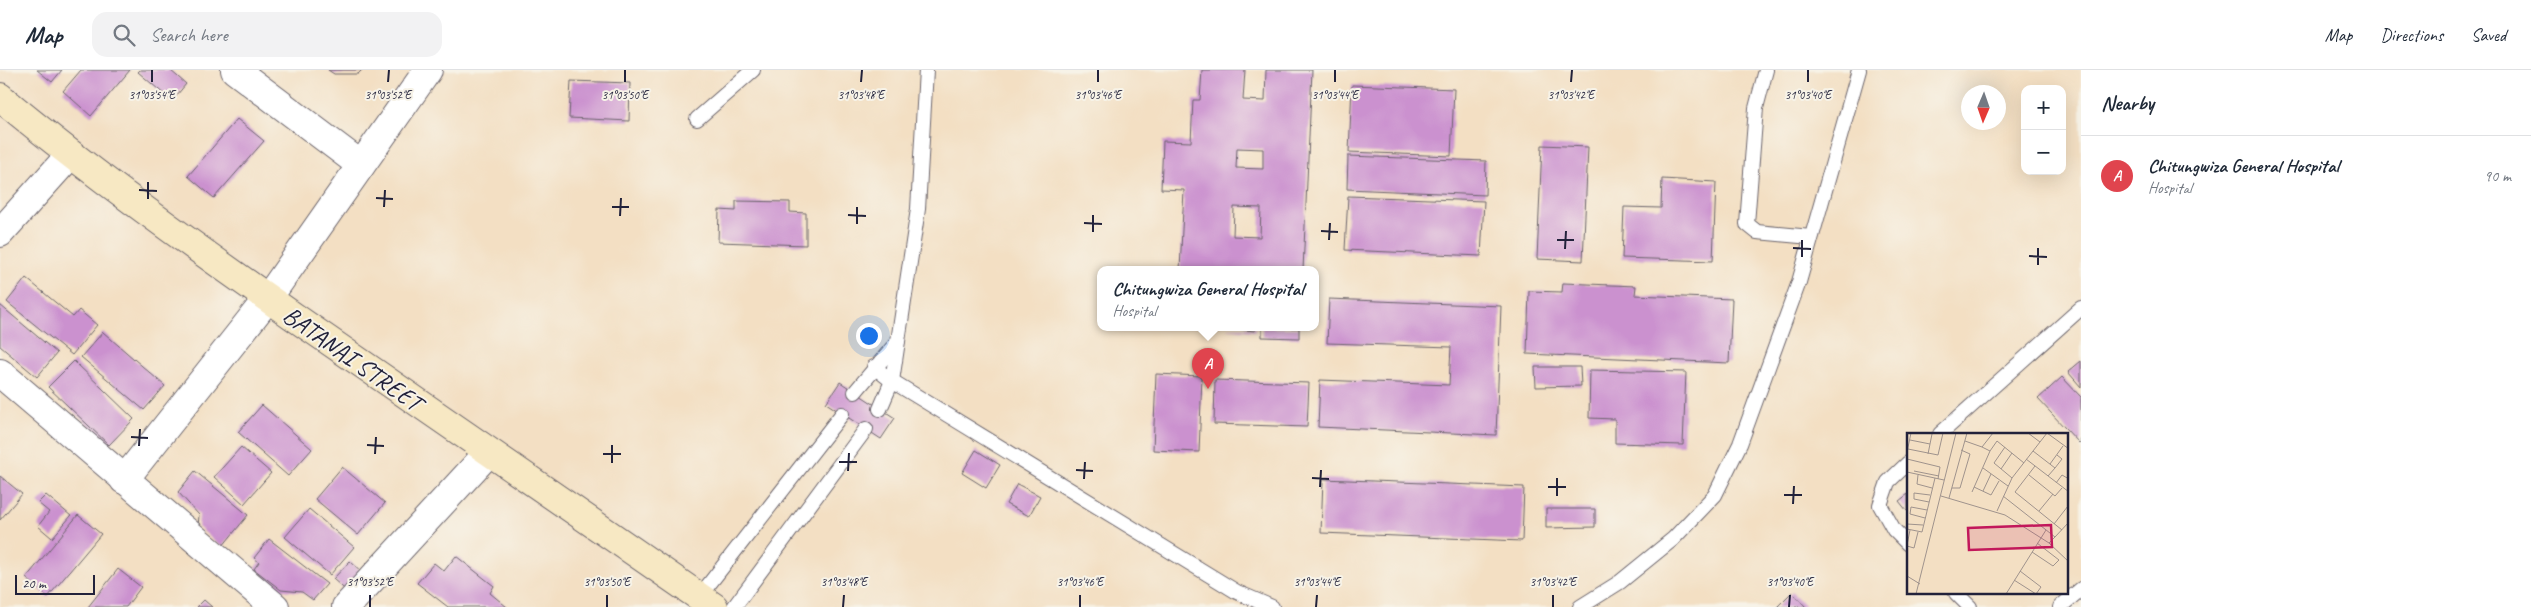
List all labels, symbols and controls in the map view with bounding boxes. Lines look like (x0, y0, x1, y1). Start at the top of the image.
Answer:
search box (92, 12, 442, 57)
text: Map (25, 20, 62, 50)
icon: search (110, 21, 138, 49)
text: Search here (150, 23, 228, 47)
text: Map (2325, 24, 2352, 46)
text: Directions (2380, 24, 2443, 46)
text: Saved (2471, 24, 2506, 46)
north arrow (1961, 85, 2006, 130)
map controls (2021, 85, 2066, 175)
button: + (2021, 85, 2066, 130)
text: 31°03'54"E (129, 87, 177, 103)
text: 31°03'52"E (365, 87, 413, 103)
text: 31°03'50"E (602, 87, 650, 103)
text: 31°03'48"E (838, 87, 886, 103)
text: 31°03'46"E (1075, 87, 1123, 103)
text: 31°03'44"E (1312, 87, 1360, 103)
text: 31°03'42"E (1548, 87, 1596, 103)
text: 31°03'40"E (1785, 87, 1833, 103)
text: Nearby (2101, 90, 2154, 116)
button: − (2021, 130, 2066, 175)
text: Chitungwiza General Hospital (2148, 154, 2339, 178)
text: A (2113, 166, 2121, 186)
text: 90 m (2484, 166, 2511, 186)
text: Hospital (2148, 178, 2192, 198)
popup (1097, 266, 1319, 331)
text: Chitungwiza General Hospital (1113, 277, 1303, 301)
street label: BATANAI STREET (277, 299, 433, 422)
text: Hospital (1113, 301, 1156, 321)
your location (856, 323, 882, 349)
pin: A (1192, 348, 1224, 389)
inset map (1907, 433, 2068, 594)
scale bar (15, 572, 95, 595)
text: 31°03'52"E (347, 574, 395, 590)
text: 31°03'50"E (584, 574, 632, 590)
text: 31°03'48"E (821, 574, 869, 590)
text: 31°03'46"E (1057, 574, 1105, 590)
text: 31°03'44"E (1294, 574, 1342, 590)
text: 31°03'42"E (1530, 574, 1578, 590)
text: 31°03'40"E (1767, 574, 1815, 590)
text: 20 m (22, 575, 46, 592)

